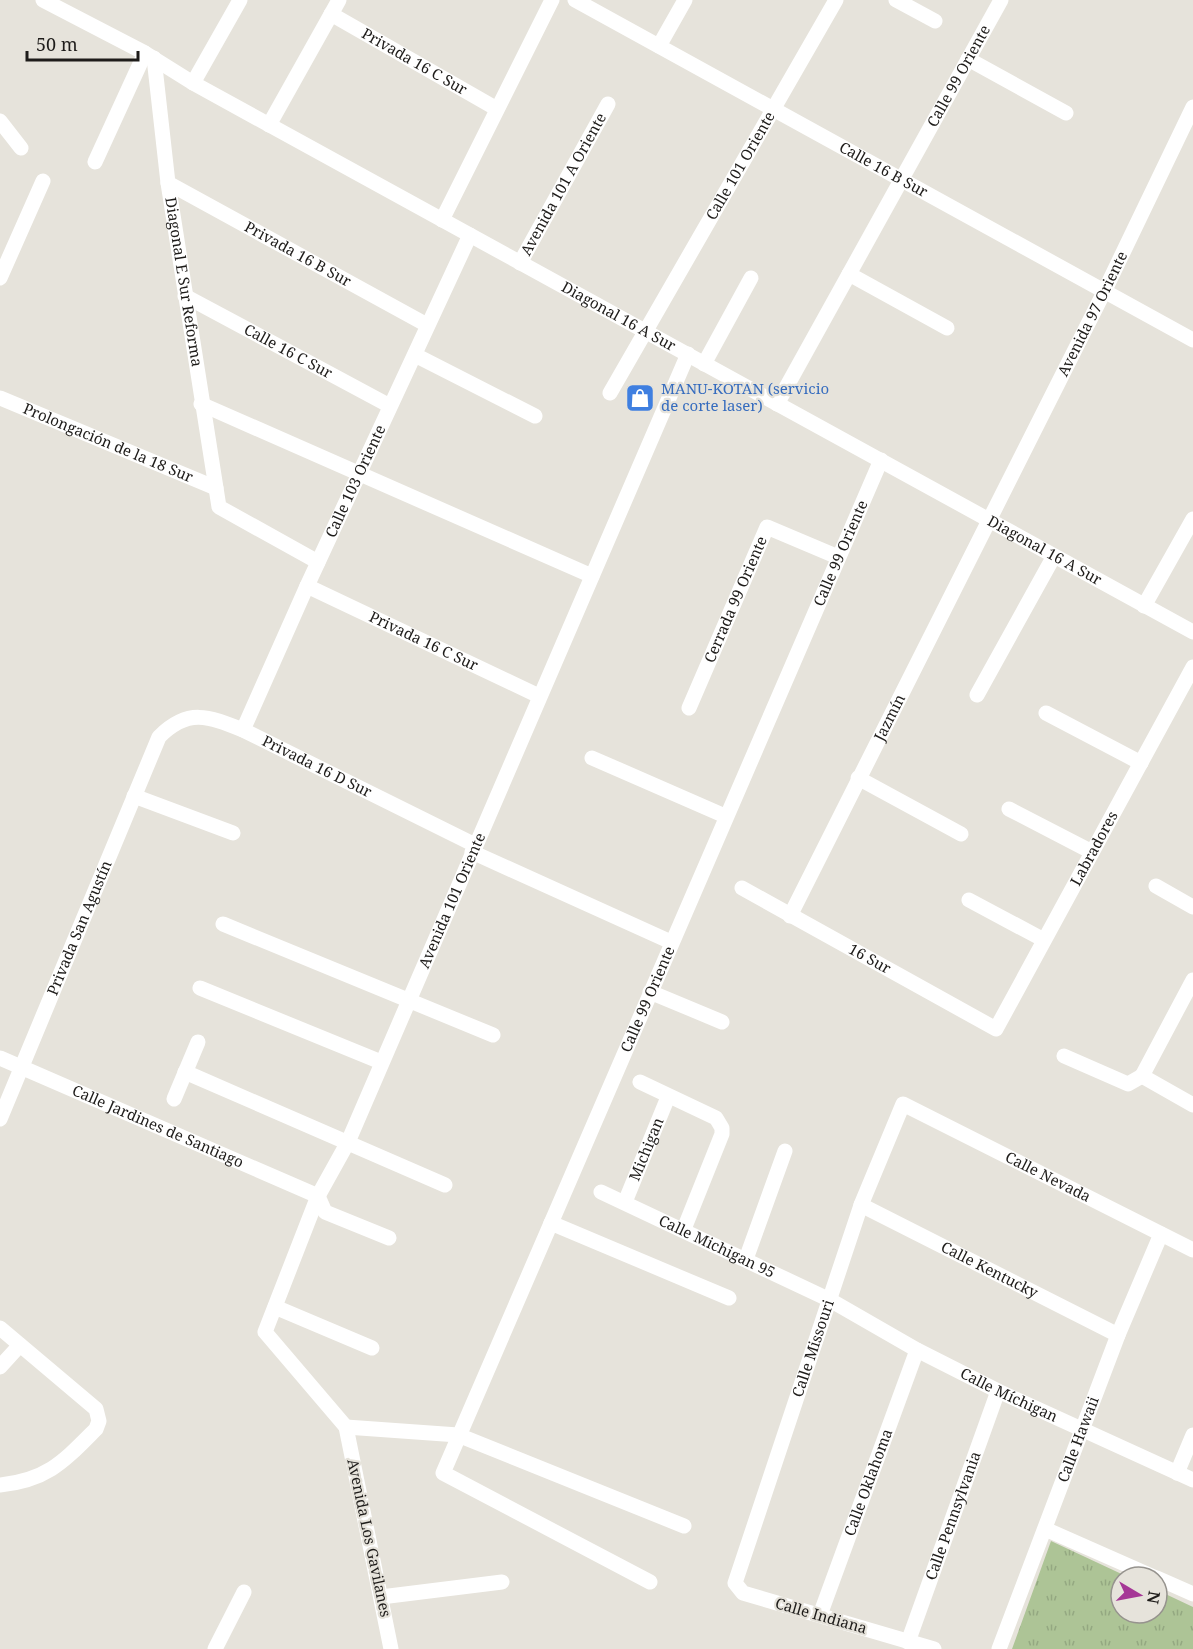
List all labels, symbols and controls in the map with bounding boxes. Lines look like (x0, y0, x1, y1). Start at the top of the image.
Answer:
street label: Calle 99 Oriente (922, 21, 994, 130)
street label: Privada 16 C Sur (359, 23, 471, 99)
scale bar (27, 24, 138, 62)
text: 50 m (36, 32, 78, 56)
street label: Calle 101 Oriente (701, 107, 779, 223)
street label: Avenida 101 A Oriente (515, 109, 610, 259)
street label: Calle 16 B Sur (836, 136, 932, 201)
street label: Diagonal E Sur Reforma (161, 196, 208, 368)
street label: Privada 16 B Sur (241, 216, 355, 291)
street label: Avenida 97 Oriente (1052, 248, 1131, 379)
street label: Diagonal 16 A Sur (558, 276, 680, 355)
street label: Calle 16 C Sur (241, 319, 336, 382)
place label: MANU-KOTAN (servicio de corte laser) (661, 378, 829, 415)
shop icon: MANU-KOTAN (servicio de corte laser) (624, 382, 656, 414)
street label: Prolongación de la 18 Sur (20, 398, 196, 486)
street label: Calle 103 Oriente (320, 421, 389, 540)
street label: Calle 99 Oriente (808, 497, 872, 609)
street label: Diagonal 16 A Sur (984, 510, 1106, 589)
street label: Cerrada 99 Oriente (699, 533, 771, 666)
street label: Privada 16 C Sur (366, 606, 482, 675)
street label: Jazmín (868, 690, 909, 745)
street label: Privada 16 D Sur (259, 730, 375, 801)
street label: Labradores (1065, 807, 1122, 889)
street label: Avenida 101 Oriente (413, 829, 489, 971)
street label: Privada San Agustín (42, 857, 116, 998)
street label: 16 Sur (845, 938, 895, 978)
street label: Calle 99 Oriente (615, 943, 679, 1055)
street label: Calle Jardines de Santiago (69, 1080, 247, 1172)
street label: Michigan (624, 1114, 668, 1184)
street label: Calle Nevada (1002, 1146, 1095, 1206)
street label: Calle Michigan 95 (656, 1210, 779, 1282)
street label: Calle Kentucky (938, 1236, 1042, 1302)
street label: Calle Missouri (787, 1297, 838, 1399)
street label: Calle Míchigan (957, 1363, 1062, 1426)
street label: Calle Hawaii (1052, 1393, 1103, 1485)
street label: Calle Oklahoma (839, 1426, 896, 1539)
street label: Calle Pennsylvania (920, 1448, 985, 1583)
street label: Avenida Los Gavilanes (343, 1457, 397, 1619)
north arrow (1109, 1565, 1169, 1625)
text: N (1142, 1589, 1166, 1606)
street label: Calle Indiana (773, 1592, 870, 1638)

